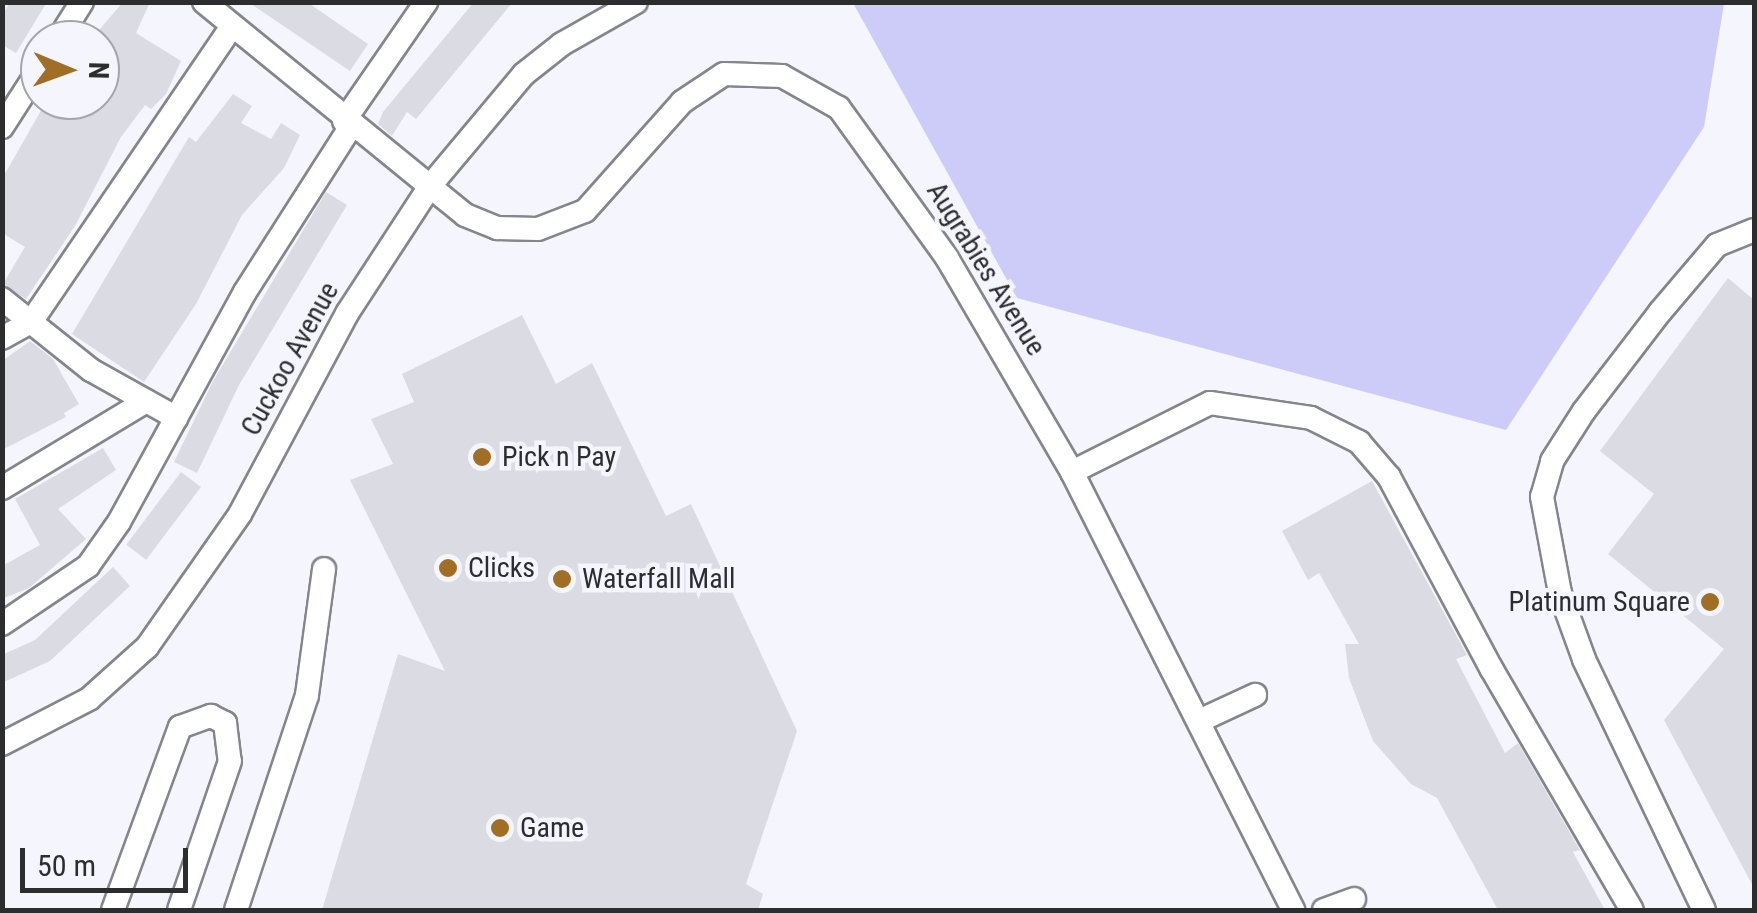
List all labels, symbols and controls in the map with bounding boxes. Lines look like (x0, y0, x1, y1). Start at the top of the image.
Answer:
north arrow (20, 20, 120, 120)
text: N (82, 62, 115, 79)
street label: Augrabies Avenue (919, 176, 1053, 362)
street label: Cuckoo Avenue (234, 276, 346, 442)
place label: Pick n Pay (502, 440, 616, 474)
marker: Pick n Pay (471, 446, 493, 468)
place label: Clicks (468, 551, 535, 585)
marker: Clicks (437, 557, 459, 579)
place label: Waterfall Mall (582, 562, 735, 596)
marker: Waterfall Mall (551, 568, 573, 590)
place label: Platinum Square (1508, 585, 1690, 619)
marker: Platinum Square (1699, 591, 1721, 613)
place label: Game (520, 811, 584, 845)
marker: Game (489, 817, 511, 839)
scale bar (25, 828, 192, 890)
text: 50 m (37, 848, 96, 883)

